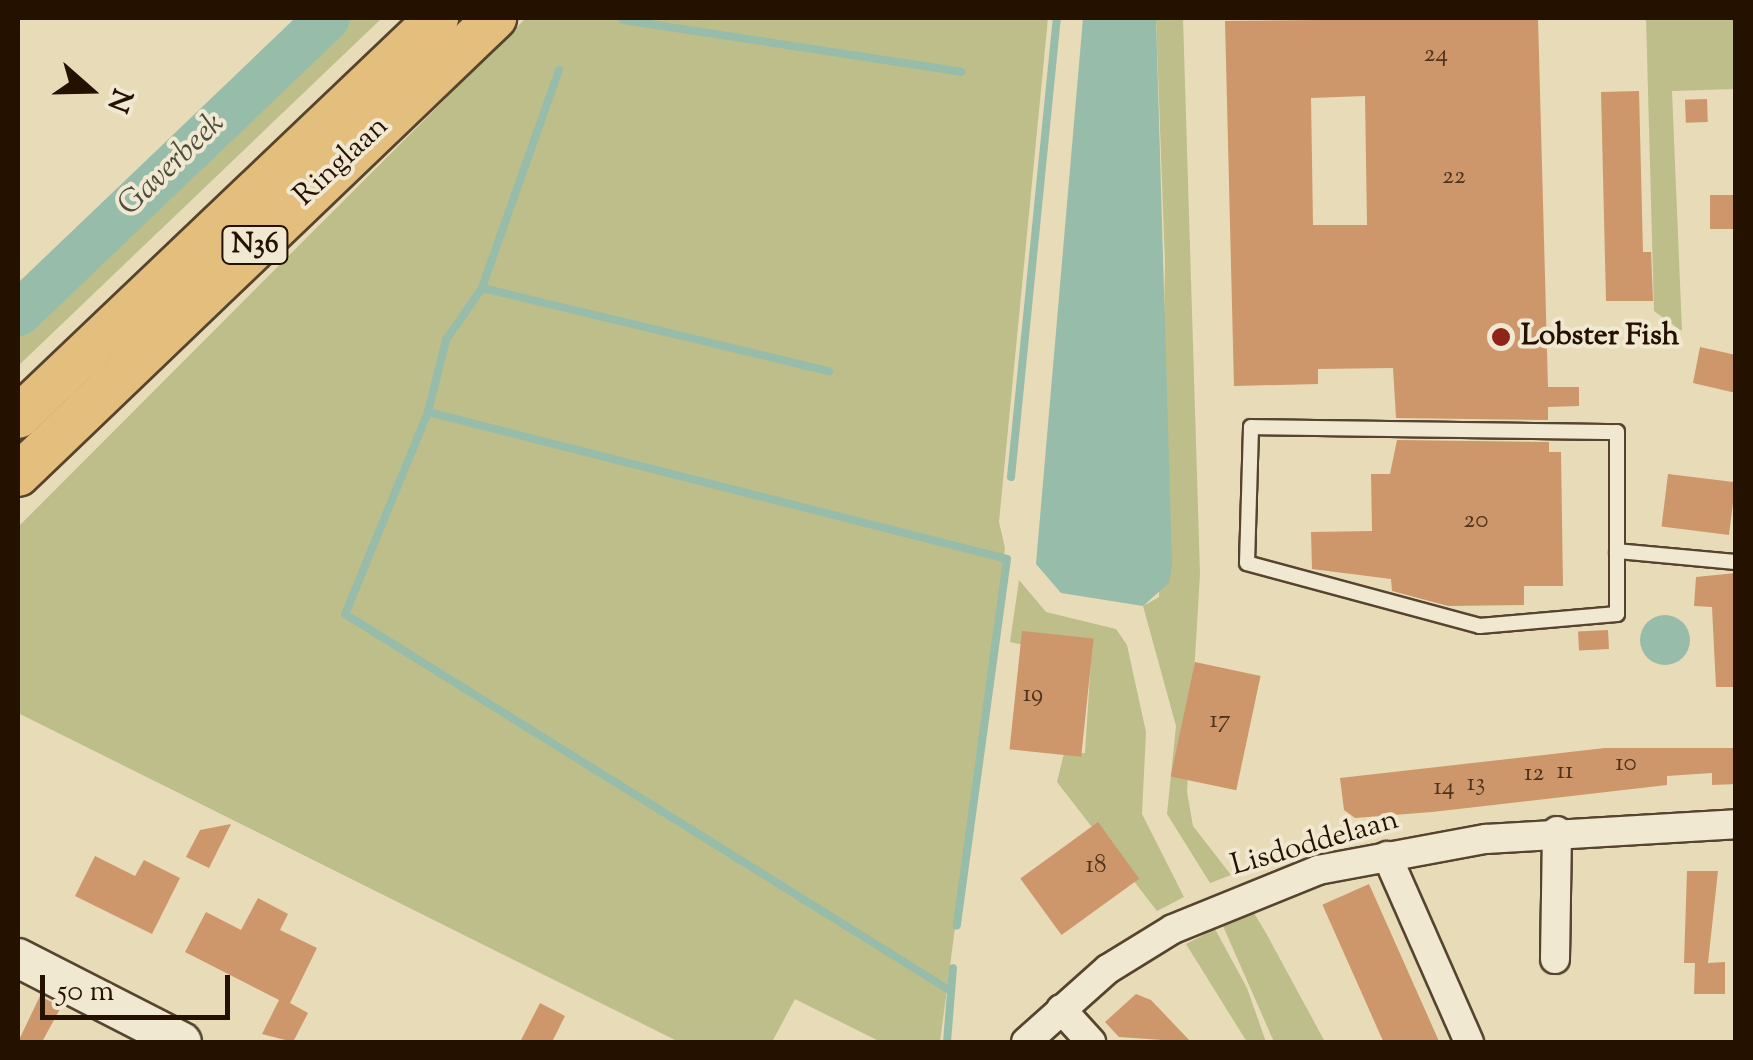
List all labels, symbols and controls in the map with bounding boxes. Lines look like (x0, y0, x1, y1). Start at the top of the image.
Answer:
north arrow (40, 40, 140, 140)
house number: 24 (1424, 40, 1448, 70)
text: N (96, 83, 141, 118)
water label: Gaverbeek (111, 105, 233, 225)
street label: Ringlaan (287, 109, 397, 215)
house number: 22 (1442, 162, 1466, 192)
road number: N36 (220, 222, 290, 268)
place label: Lobster Fish (1521, 319, 1679, 355)
marker: Lobster Fish (1490, 326, 1512, 348)
house number: 20 (1464, 506, 1488, 536)
house number: 19 (1023, 680, 1043, 710)
house number: 17 (1209, 706, 1231, 736)
house number: 10 (1615, 749, 1637, 779)
house number: 11 (1557, 757, 1573, 787)
house number: 12 (1524, 759, 1544, 789)
house number: 13 (1467, 769, 1485, 799)
house number: 14 (1433, 773, 1455, 803)
street label: Lisdoddelaan (1227, 803, 1403, 885)
house number: 18 (1086, 851, 1106, 881)
scale bar (45, 955, 235, 1017)
text: 50 m (57, 971, 114, 1014)

